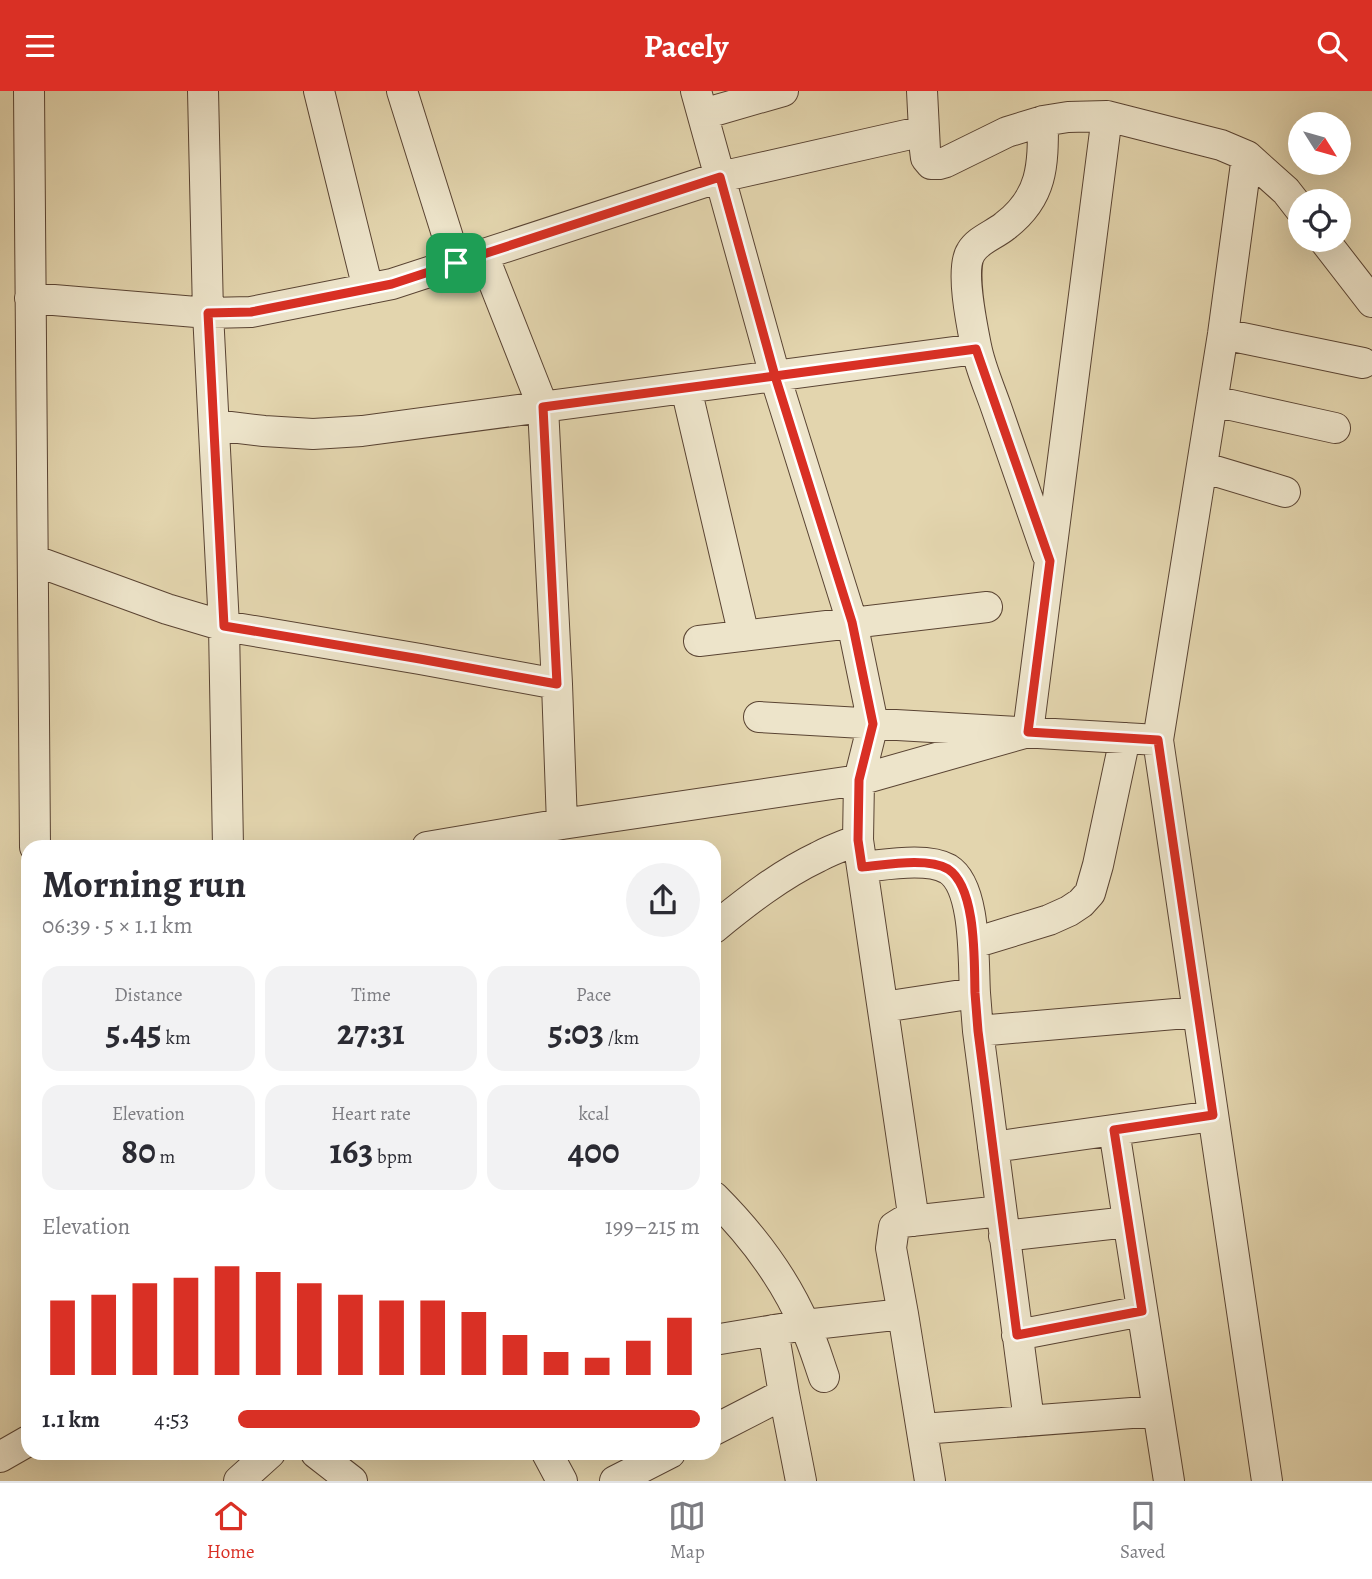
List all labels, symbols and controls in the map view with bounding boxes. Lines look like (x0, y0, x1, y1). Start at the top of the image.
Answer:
text: Pacely (644, 24, 728, 68)
icon: menu (21, 27, 59, 65)
icon: search (1313, 27, 1351, 65)
north arrow (1288, 112, 1351, 175)
map controls (1288, 112, 1351, 252)
button: locate (1288, 189, 1351, 252)
pin (426, 233, 486, 293)
icon: arrive (437, 244, 475, 282)
text: Morning run (42, 858, 246, 910)
button: share (626, 863, 700, 937)
text: 06:39 · 5 × 1.1 km (42, 910, 193, 941)
text: Distance (114, 982, 182, 1008)
text: Time (351, 982, 391, 1008)
text: Pace (576, 982, 611, 1008)
text: 5.45 (106, 1008, 162, 1056)
text: 27:31 (337, 1008, 405, 1056)
text: 5:03 (548, 1008, 604, 1056)
text: km (162, 1025, 191, 1051)
text: /km (604, 1025, 639, 1051)
text: Elevation (112, 1101, 185, 1127)
text: Heart rate (331, 1101, 411, 1127)
text: kcal (578, 1101, 609, 1127)
text: 80 (121, 1127, 156, 1175)
text: 163 (329, 1127, 373, 1175)
text: 400 (568, 1127, 620, 1175)
text: m (156, 1144, 175, 1170)
text: bpm (373, 1144, 413, 1170)
text: Elevation (42, 1211, 130, 1242)
text: 199–215 m (605, 1211, 700, 1242)
text: 1.1 km (42, 1404, 100, 1435)
text: 4:53 (154, 1404, 189, 1435)
tab: Home (207, 1497, 255, 1565)
tab: Map (668, 1497, 706, 1565)
tab: Saved (1120, 1497, 1165, 1565)

